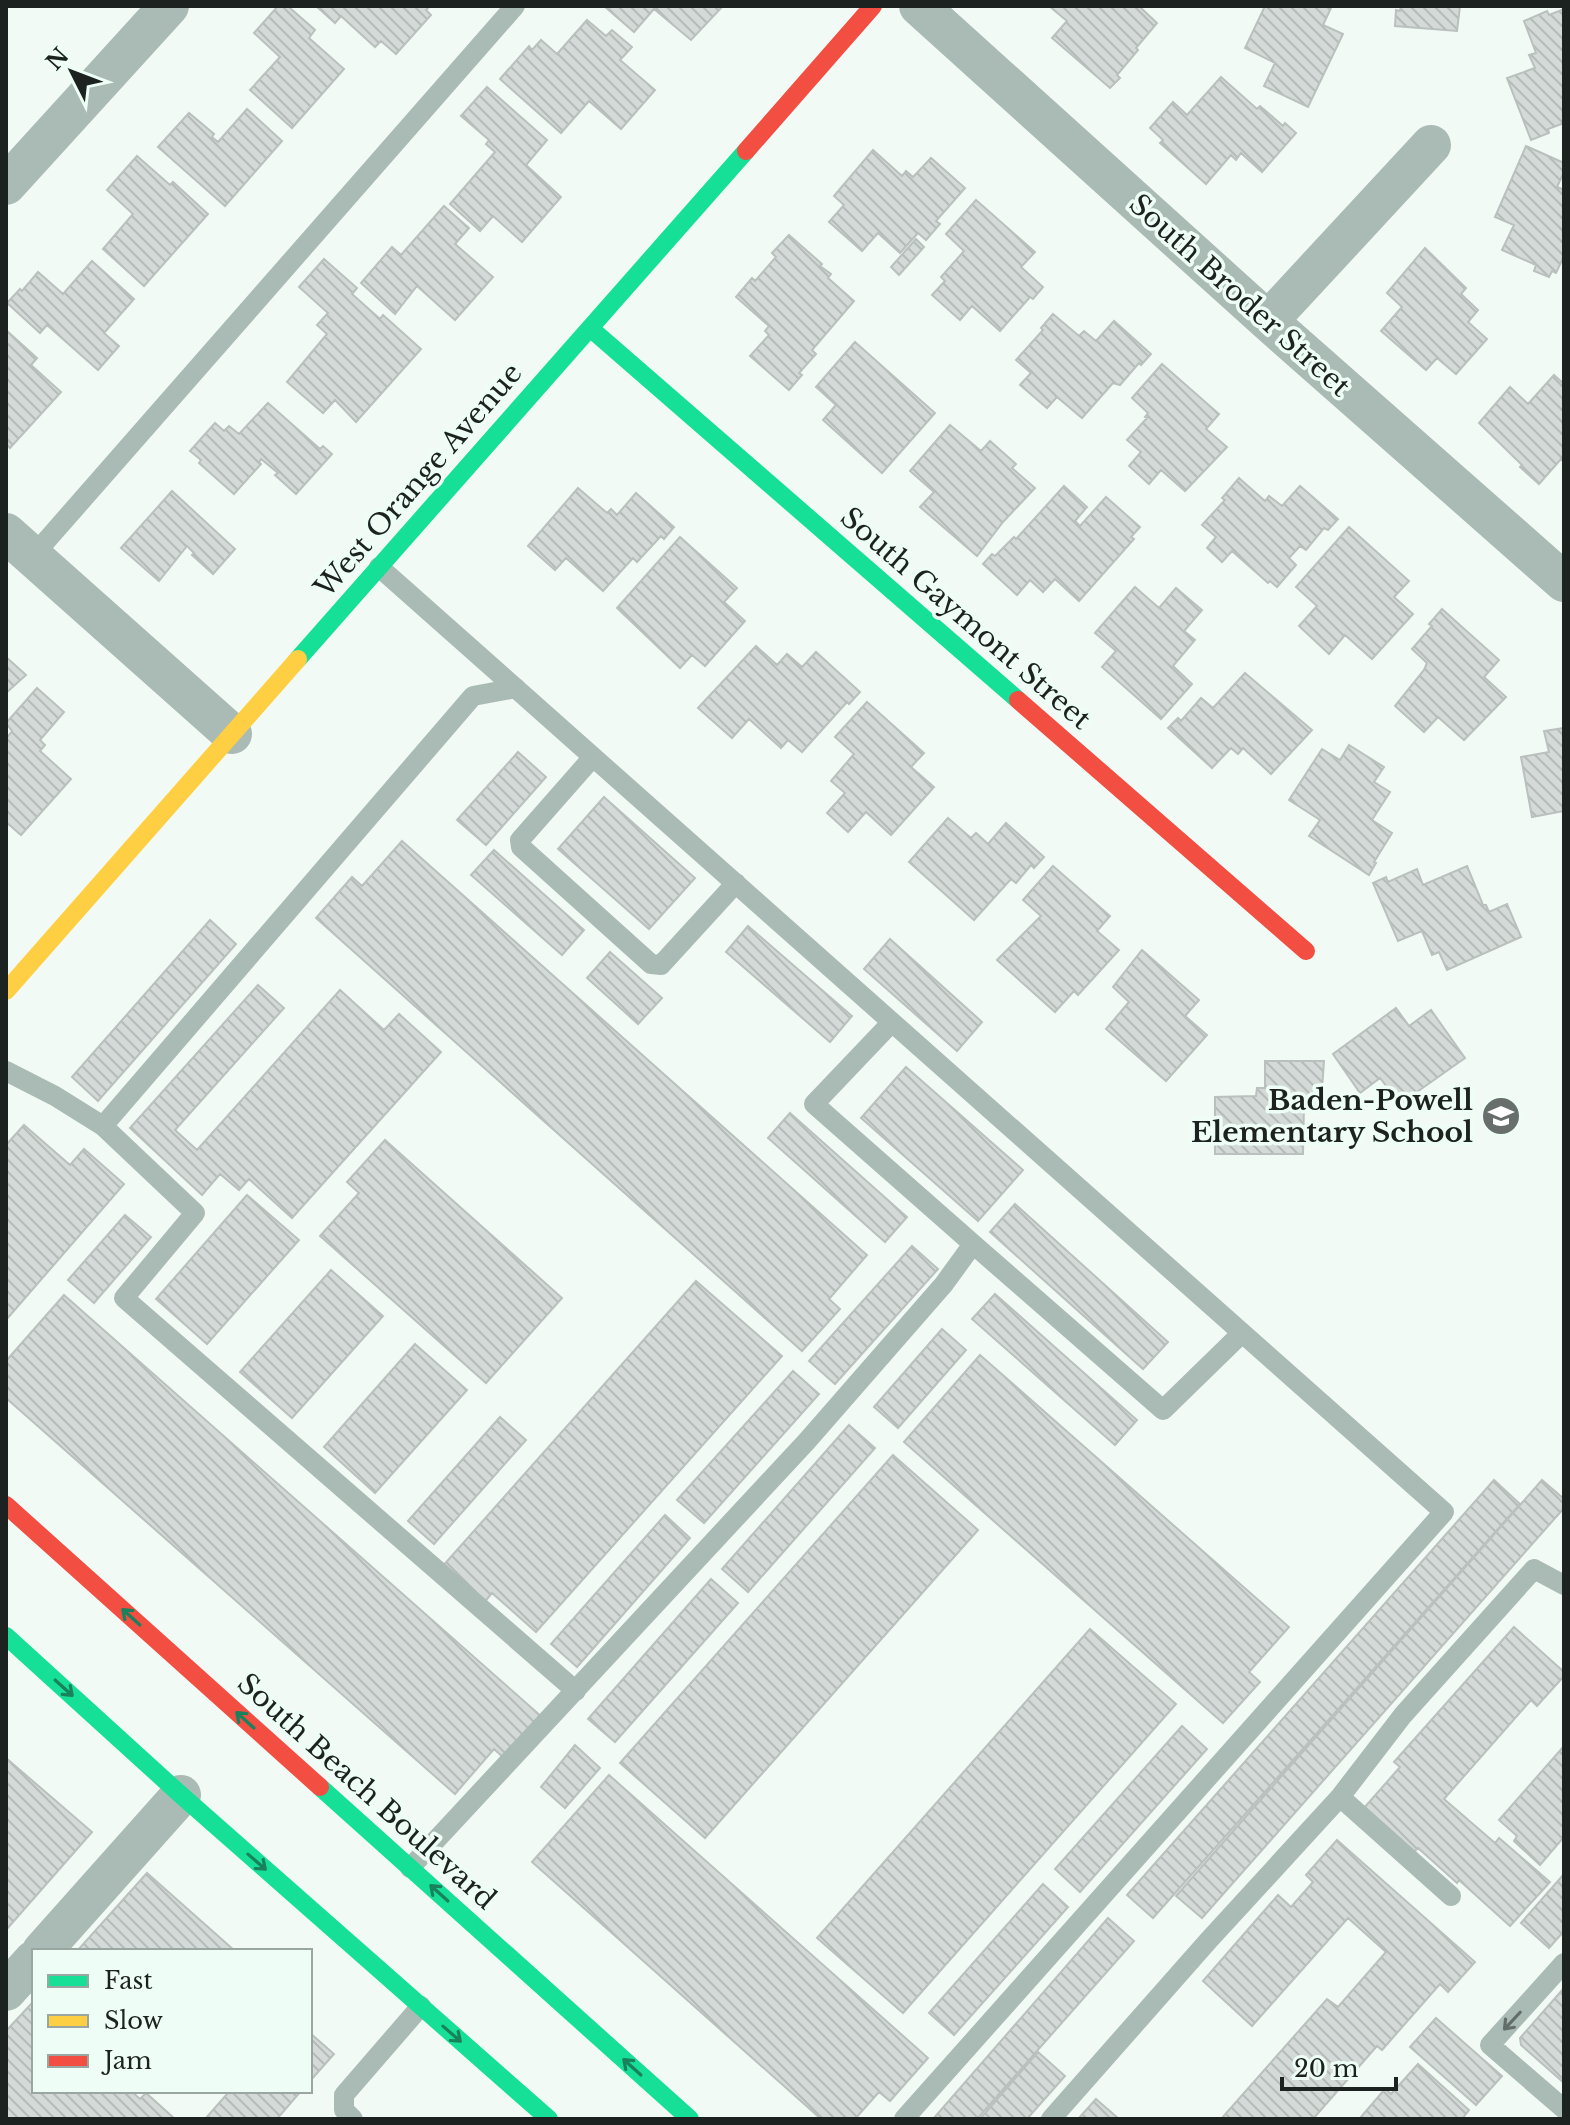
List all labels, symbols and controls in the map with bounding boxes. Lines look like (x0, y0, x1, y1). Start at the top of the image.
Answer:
north arrow (32, 32, 112, 112)
text: N (41, 42, 75, 76)
street label: South Broder Street (1122, 187, 1358, 404)
street label: West Orange Avenue (306, 356, 530, 605)
street label: South Gaymont Street (833, 500, 1098, 737)
place label: Baden-Powell Elementary School (1191, 1083, 1473, 1150)
school or university icon: Baden-Powell Elementary School (1480, 1095, 1522, 1137)
one-way arrow (121, 1609, 141, 1627)
street label: South Beach Boulevard (230, 1666, 503, 1917)
one-way arrow (53, 1679, 73, 1697)
one-way arrow (236, 1711, 256, 1729)
one-way arrow (247, 1853, 267, 1871)
one-way arrow (429, 1885, 449, 1903)
legend (32, 1949, 312, 2093)
text: Fast (104, 1966, 152, 1995)
text: Slow (104, 2006, 163, 2035)
one-way arrow (1502, 2011, 1521, 2031)
one-way arrow (442, 2024, 462, 2042)
scale bar (1282, 2041, 1396, 2091)
text: Jam (101, 2046, 152, 2075)
text: 20 m (1294, 2054, 1359, 2083)
one-way arrow (623, 2058, 643, 2076)

